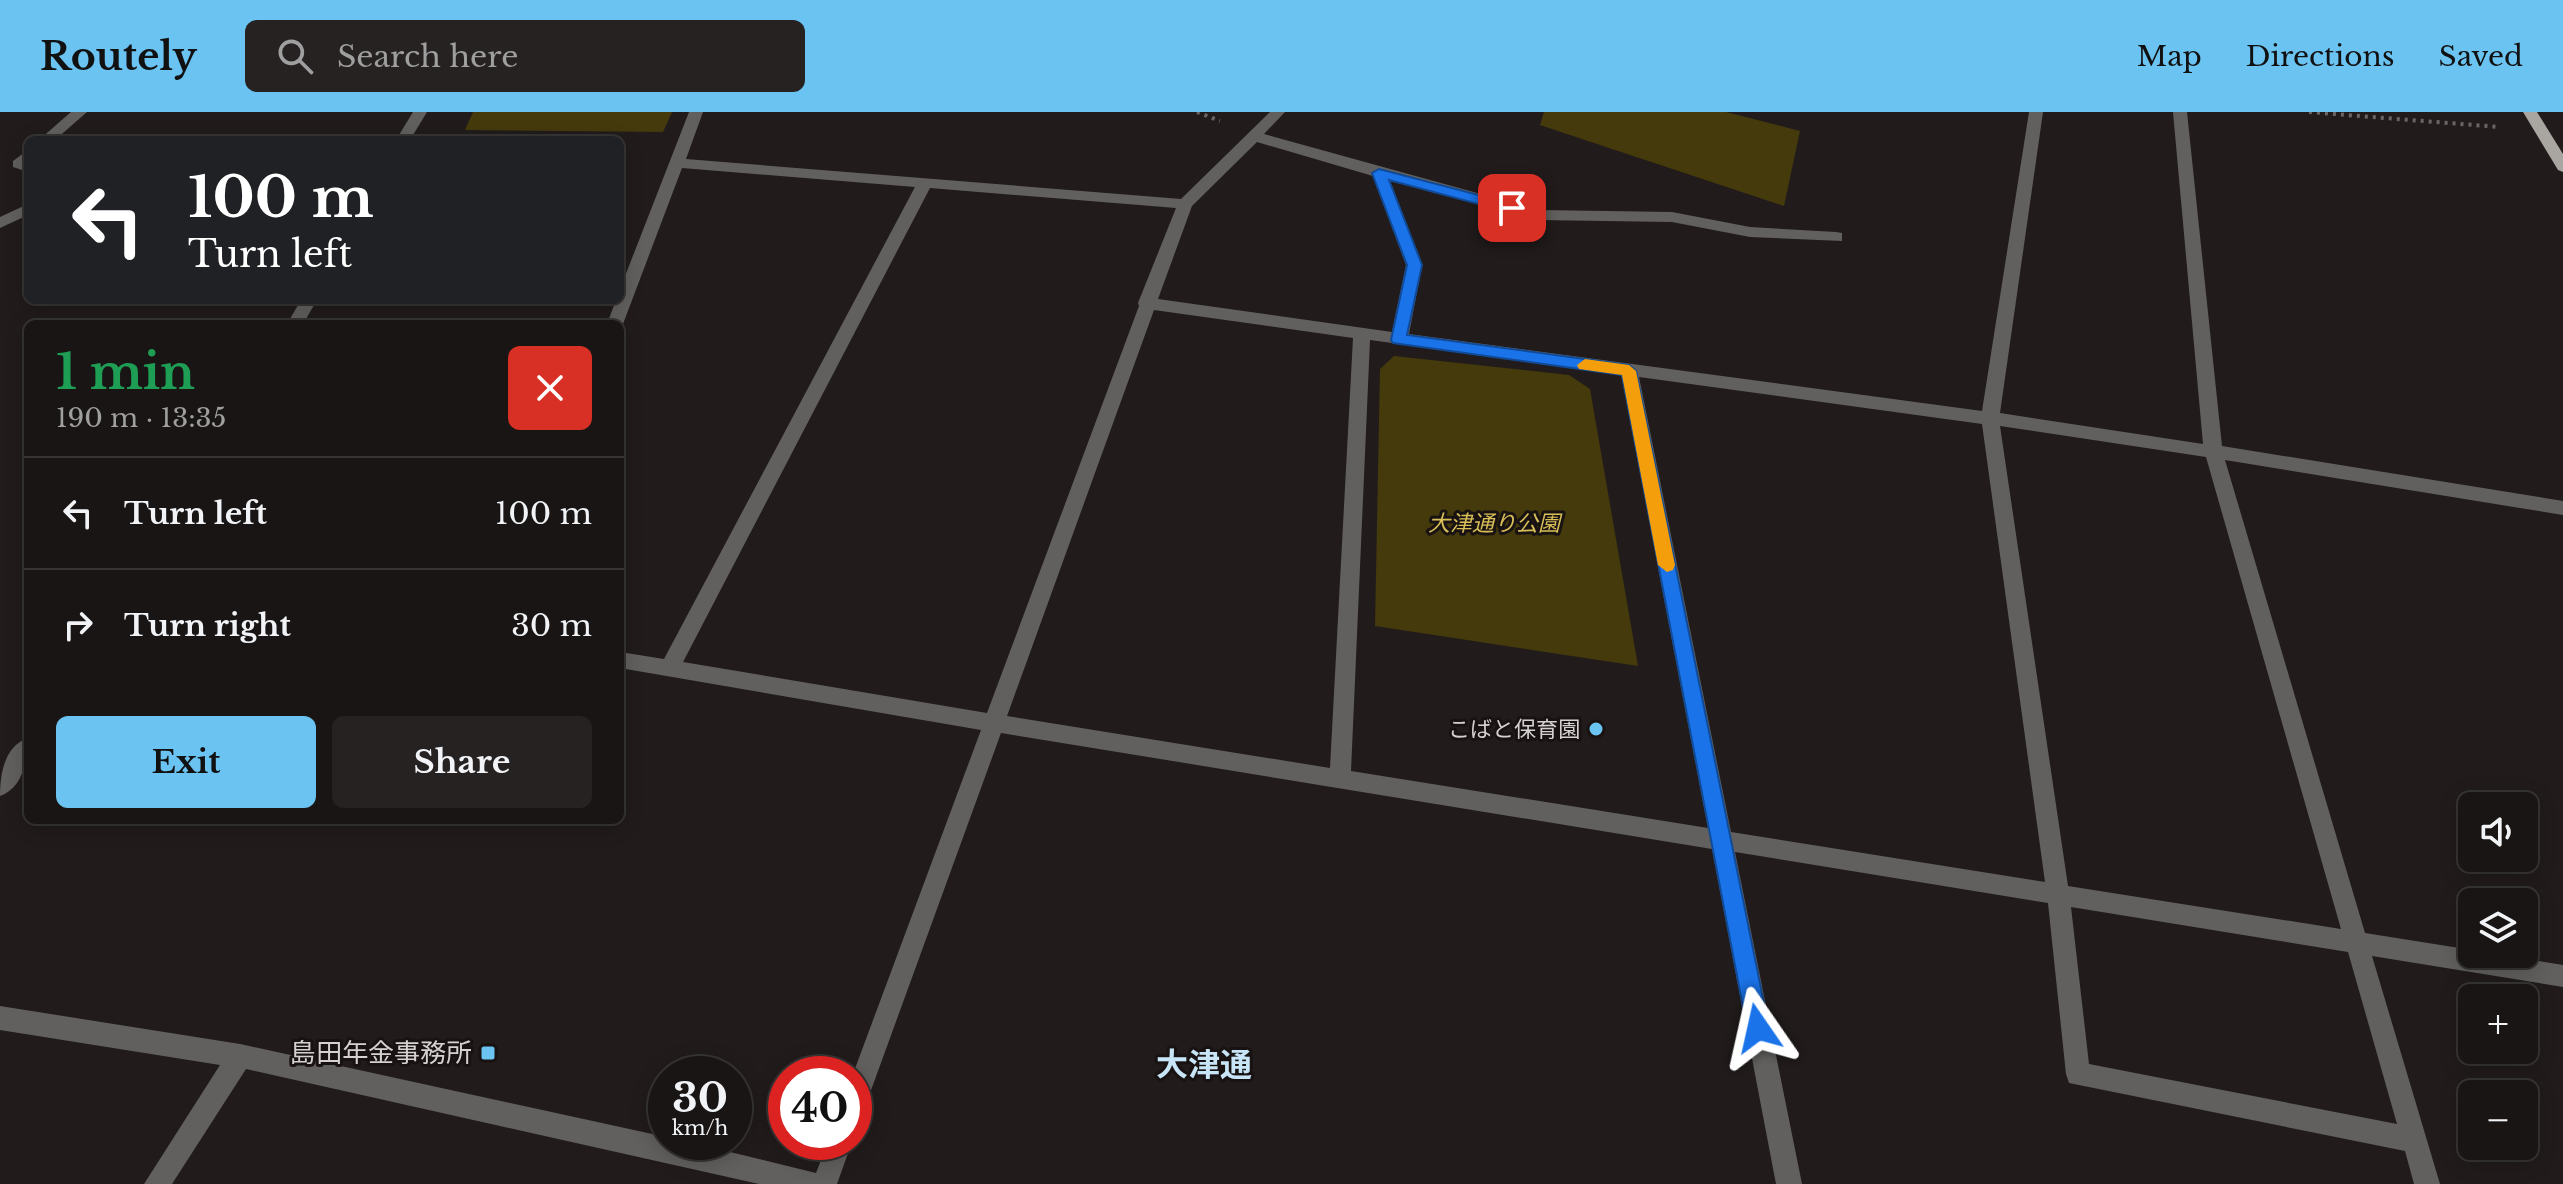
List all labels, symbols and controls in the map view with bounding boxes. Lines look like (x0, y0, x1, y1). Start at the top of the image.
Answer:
search box (245, 20, 805, 92)
text: Routely (40, 33, 197, 80)
icon: search (273, 34, 317, 78)
text: Search here (337, 38, 518, 75)
text: Map (2137, 39, 2202, 74)
text: Directions (2246, 39, 2395, 74)
text: Saved (2439, 39, 2523, 74)
text: 100 m (188, 163, 374, 232)
icon: left (56, 168, 160, 272)
pin (1478, 174, 1546, 242)
icon: arrive (1490, 186, 1534, 230)
text: Turn left (188, 232, 352, 277)
text: 1 min (56, 342, 195, 402)
button: close (508, 346, 592, 430)
text: 190 m · 13:35 (56, 402, 226, 434)
icon: left (56, 491, 100, 535)
text: Turn left (124, 495, 267, 532)
text: 100 m (495, 495, 592, 532)
park label: 大津通り公園 (1428, 510, 1563, 537)
icon: right (56, 603, 100, 647)
text: Turn right (124, 607, 291, 644)
text: 30 m (511, 607, 592, 644)
button: Exit (56, 716, 316, 808)
button: Share (332, 716, 592, 808)
place label: こばと保育園 (1448, 716, 1580, 743)
marker: こばと保育園 (1587, 720, 1605, 738)
map controls (2458, 792, 2538, 1160)
button: sound (2458, 792, 2538, 872)
button: layers (2458, 888, 2538, 968)
button: + (2458, 984, 2538, 1064)
position arrow (1716, 986, 1800, 1070)
place label: 島田年金事務所 (290, 1037, 472, 1069)
marker: 島田年金事務所 (479, 1044, 497, 1062)
district label: 大津通 (1156, 1045, 1252, 1085)
speed limit sign: 40 (768, 1056, 872, 1160)
text: 30 (672, 1073, 728, 1123)
button: − (2458, 1080, 2538, 1160)
text: km/h (672, 1116, 728, 1140)

